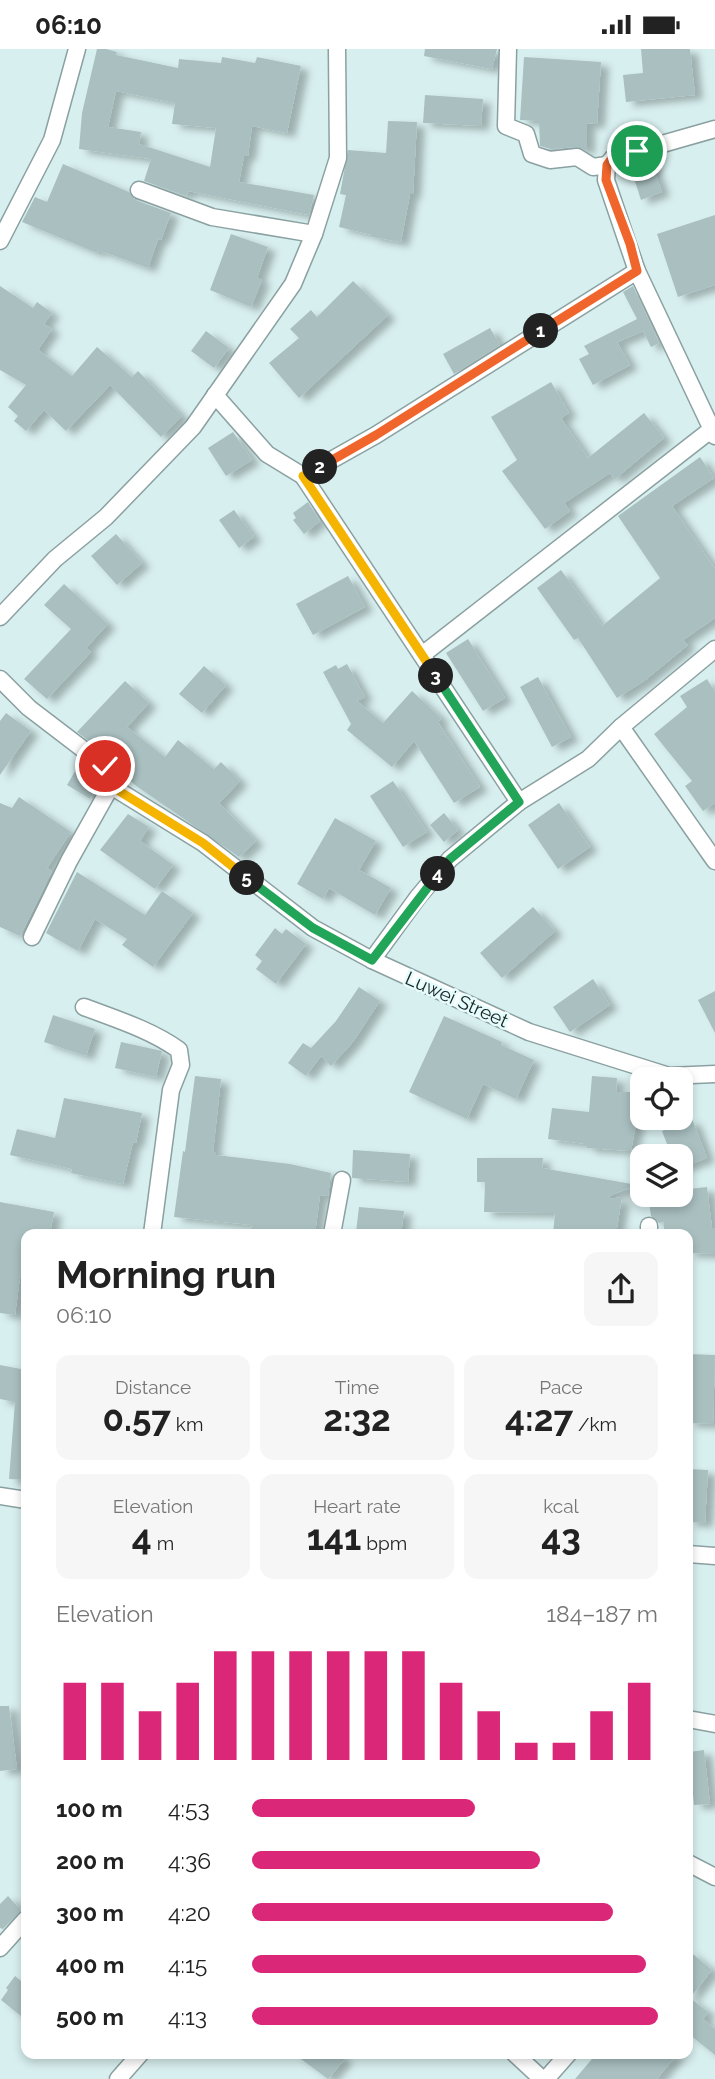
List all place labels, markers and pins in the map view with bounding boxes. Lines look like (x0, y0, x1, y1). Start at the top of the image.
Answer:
pin (607, 121, 667, 181)
pin: 1 (524, 313, 558, 349)
pin: 2 (302, 449, 338, 485)
pin: 3 (418, 659, 453, 693)
pin (75, 736, 135, 796)
pin: 4 (420, 857, 456, 891)
pin: 5 (230, 861, 264, 895)

